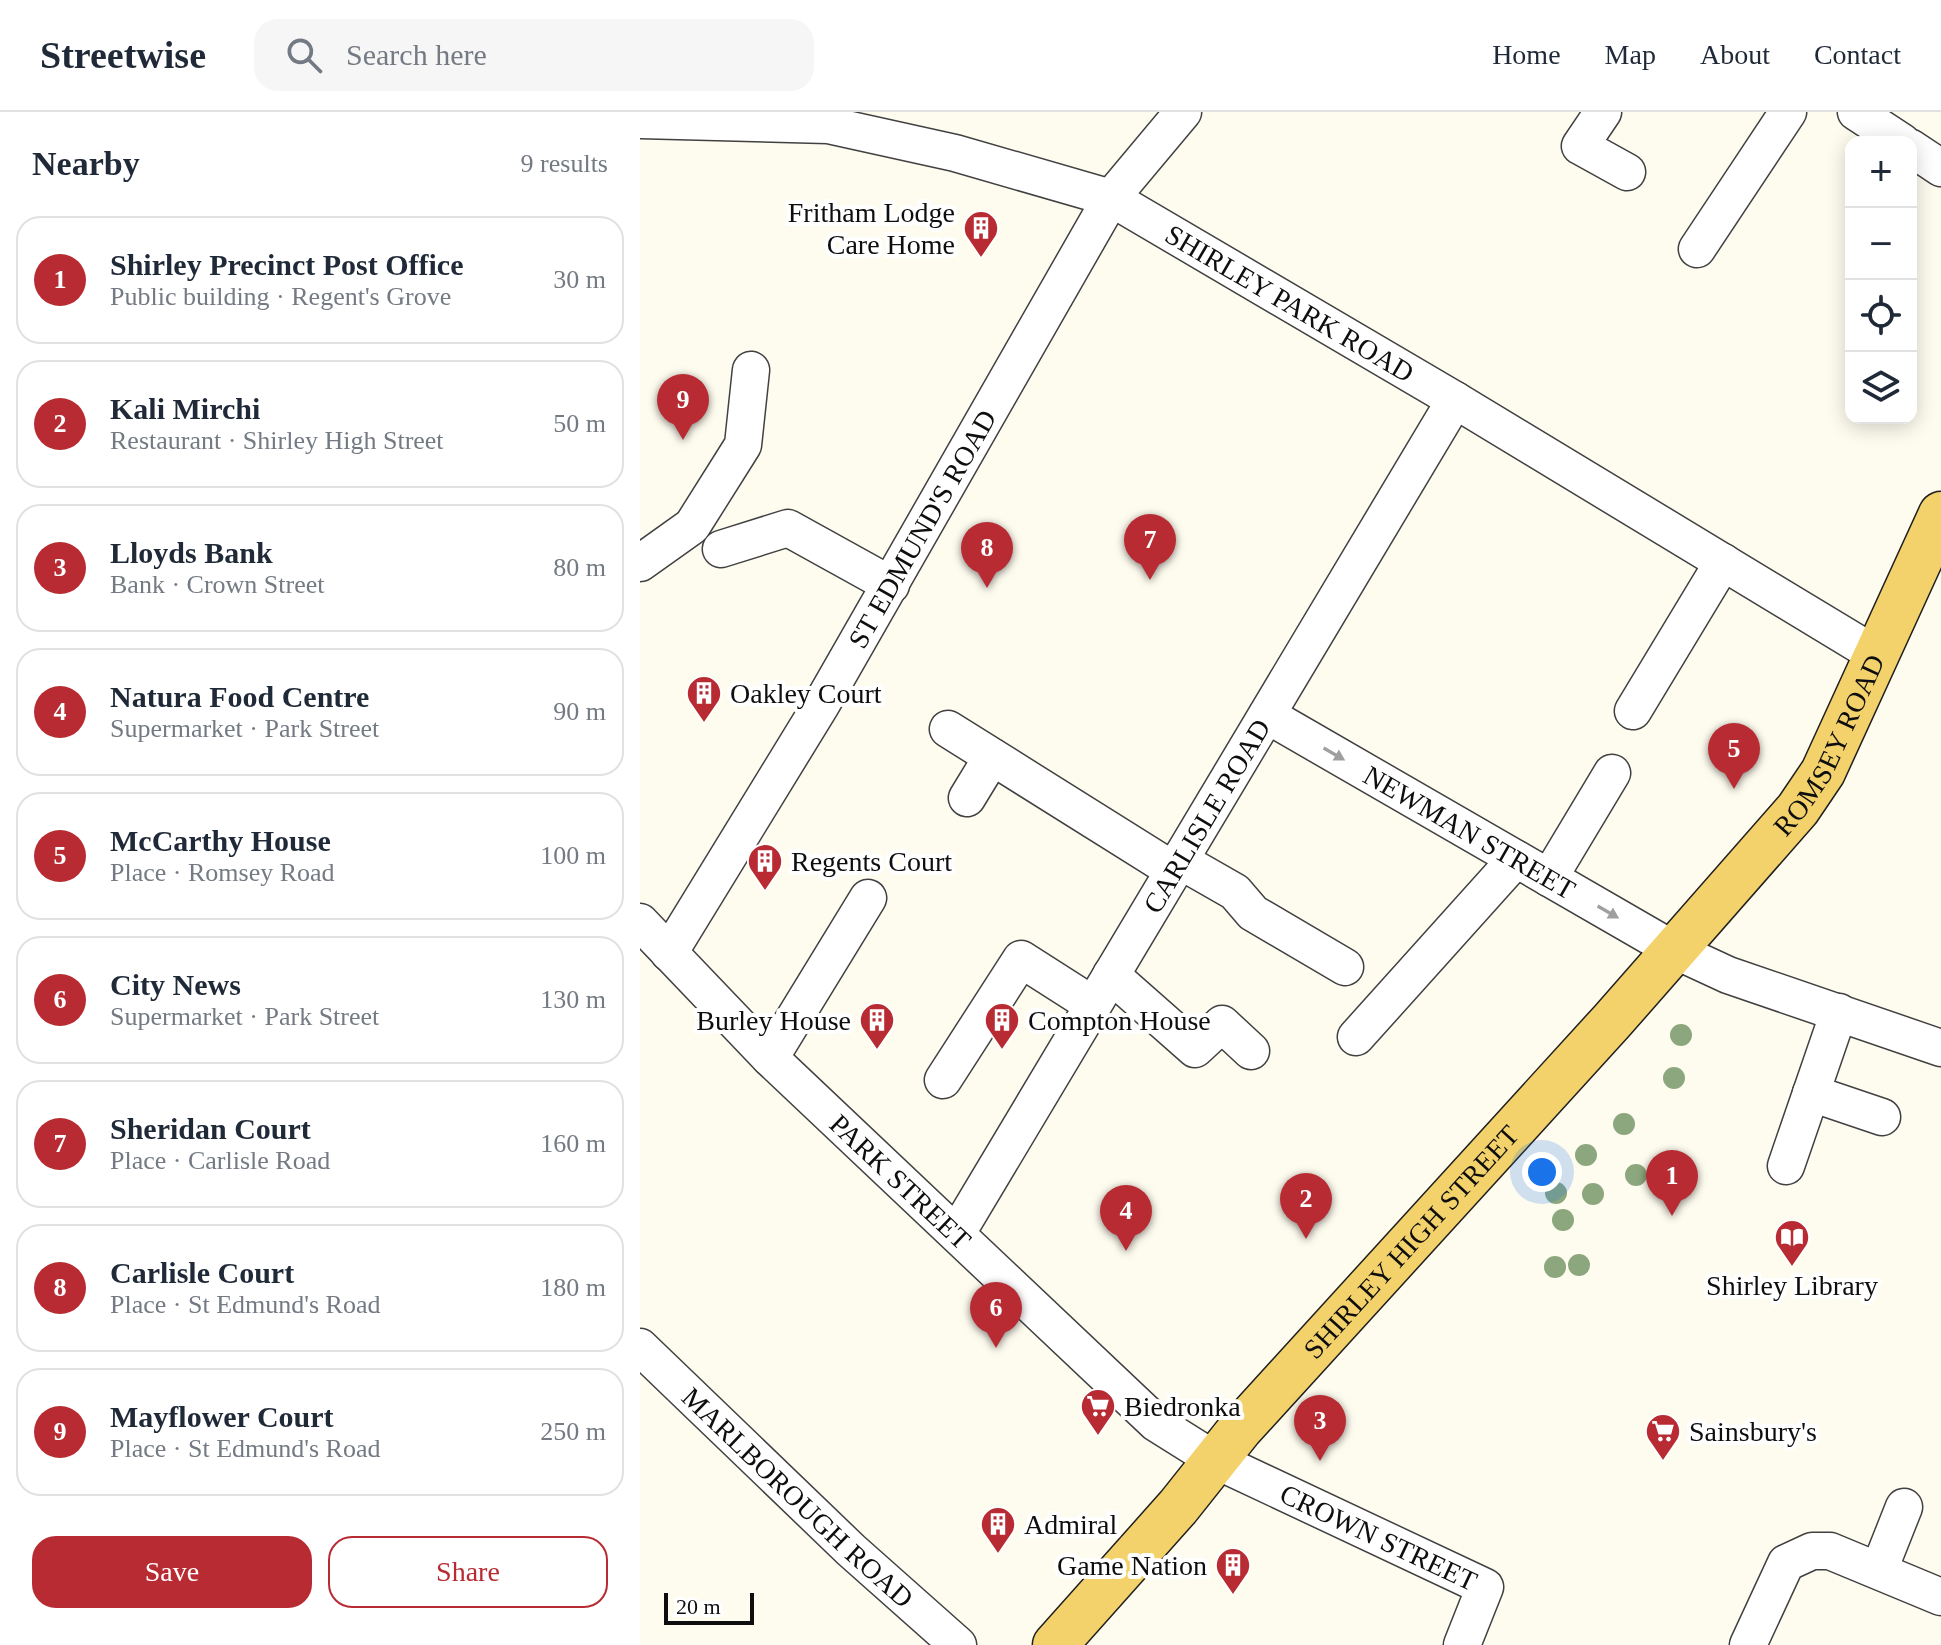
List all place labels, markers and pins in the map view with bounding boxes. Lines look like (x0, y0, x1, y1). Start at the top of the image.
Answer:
place label: Fritham Lodge Care Home (788, 197, 955, 260)
building icon: Fritham Lodge Care Home (962, 209, 1000, 259)
pin: 9 (657, 374, 709, 440)
pin: 7 (1124, 514, 1176, 580)
pin: 8 (961, 522, 1013, 588)
building icon: Oakley Court (685, 674, 723, 724)
place label: Oakley Court (730, 678, 882, 709)
pin: 5 (1708, 723, 1760, 789)
building icon: Regents Court (746, 842, 784, 892)
place label: Regents Court (791, 846, 952, 877)
building icon: Burley House (858, 1001, 896, 1051)
building icon: Compton House (983, 1001, 1021, 1051)
place label: Burley House (696, 1005, 851, 1036)
place label: Compton House (1028, 1005, 1211, 1036)
pin: 1 (1646, 1150, 1698, 1216)
pin: 2 (1280, 1173, 1332, 1239)
pin: 4 (1100, 1185, 1152, 1251)
library icon: Shirley Library (1773, 1218, 1811, 1268)
place label: Shirley Library (1706, 1270, 1878, 1301)
pin: 6 (970, 1282, 1022, 1348)
supermarket icon: Biedronka (1079, 1387, 1117, 1437)
place label: Biedronka (1124, 1391, 1241, 1422)
pin: 3 (1294, 1395, 1346, 1461)
supermarket icon: Sainsbury's (1644, 1412, 1682, 1462)
place label: Sainsbury's (1689, 1416, 1817, 1447)
building icon: Admiral (979, 1505, 1017, 1555)
place label: Admiral (1024, 1509, 1118, 1540)
building icon: Game Nation (1214, 1546, 1252, 1596)
place label: Game Nation (1057, 1550, 1207, 1581)

